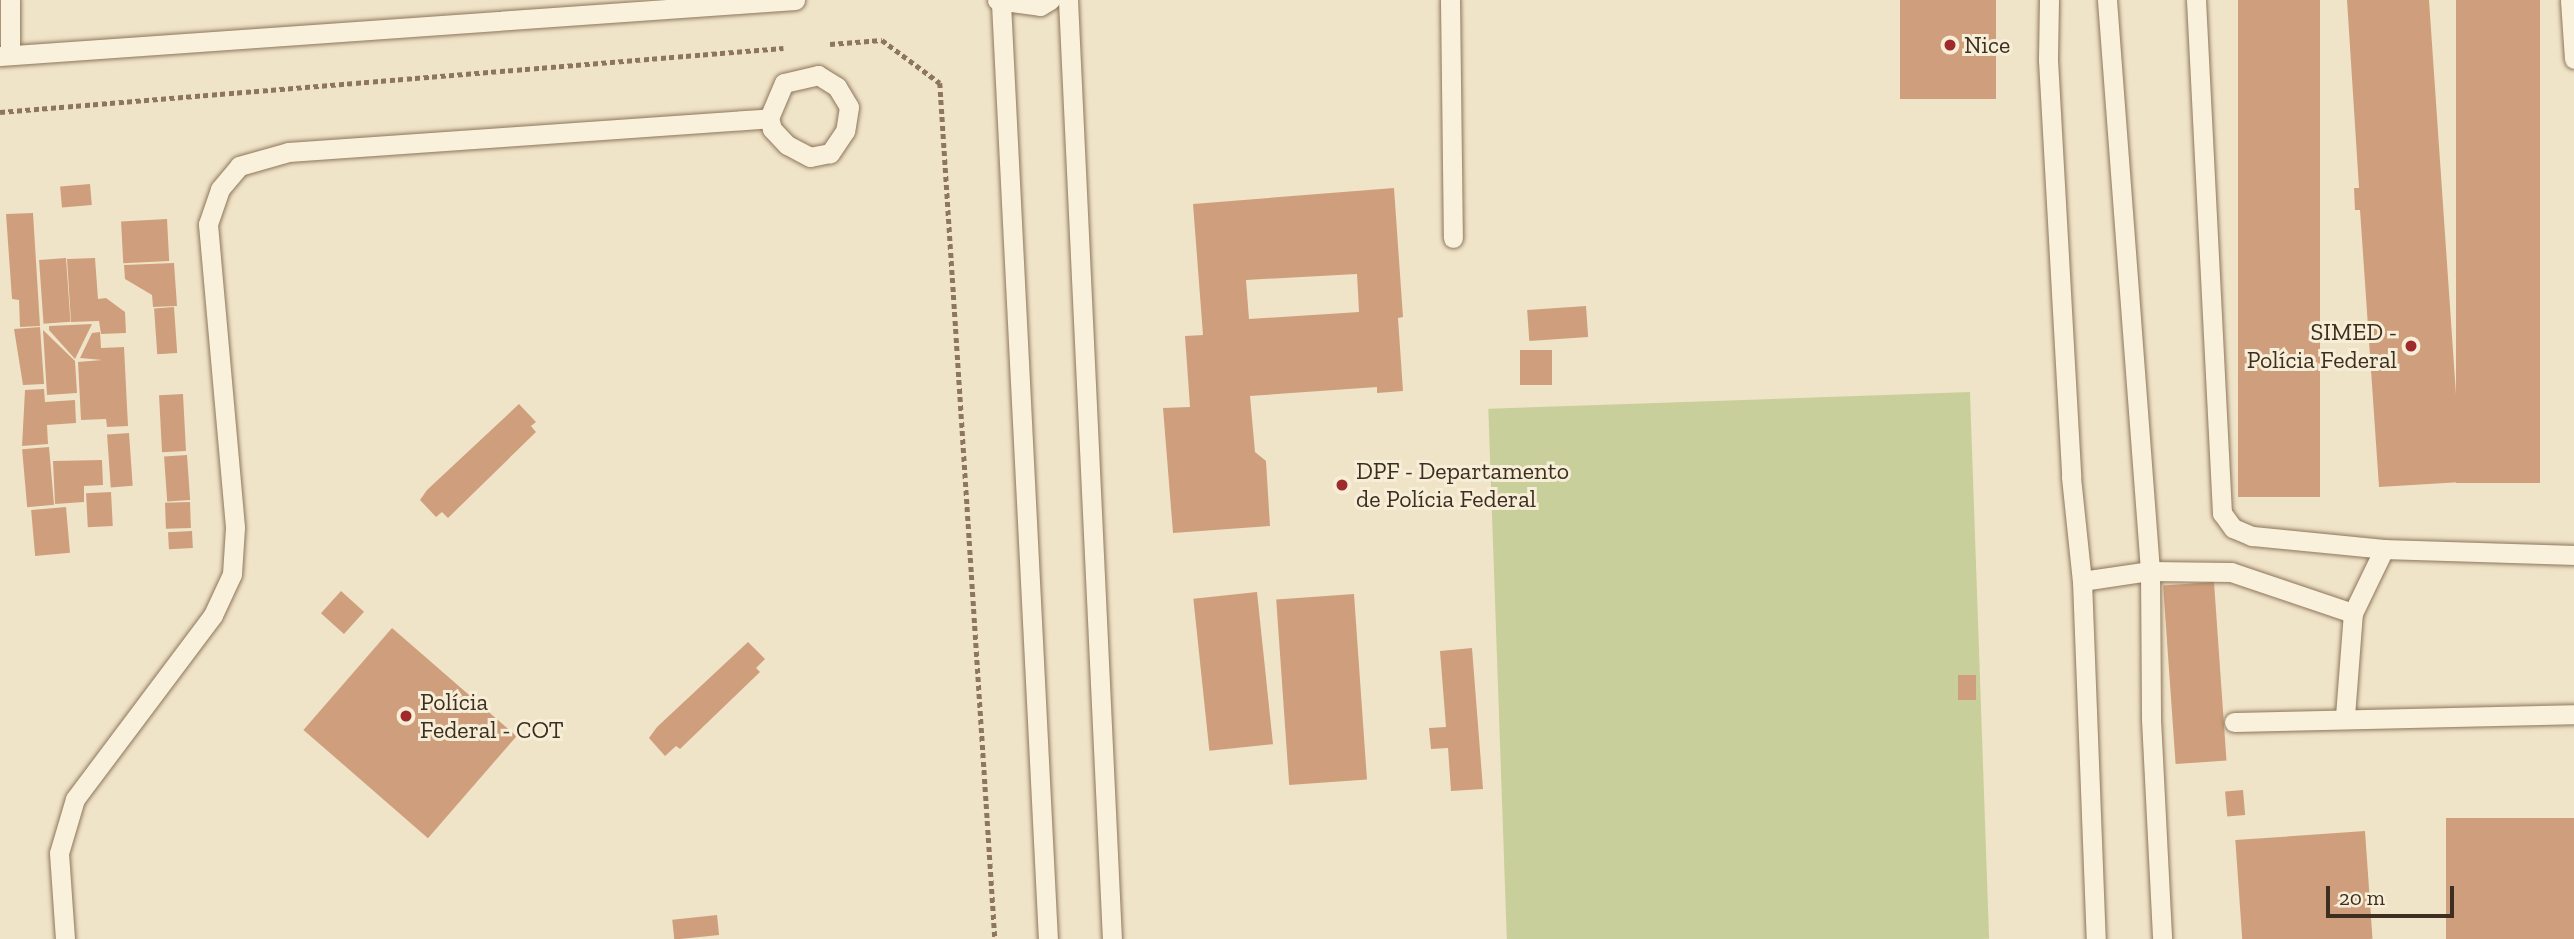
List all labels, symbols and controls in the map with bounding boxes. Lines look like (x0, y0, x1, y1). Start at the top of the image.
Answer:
place label: Nice (1964, 31, 2010, 59)
marker: Nice (1942, 37, 1958, 53)
place label: SIMED - Polícia Federal (2247, 318, 2397, 374)
marker: SIMED - Polícia Federal (2403, 338, 2419, 354)
place label: DPF - Departamento de Polícia Federal (1356, 457, 1569, 513)
marker: DPF - Departamento de Polícia Federal (1334, 477, 1350, 493)
place label: Polícia Federal - COT (420, 688, 564, 744)
marker: Polícia Federal - COT (398, 708, 414, 724)
scale bar (2329, 872, 2457, 916)
text: 20 m (2339, 885, 2385, 910)

